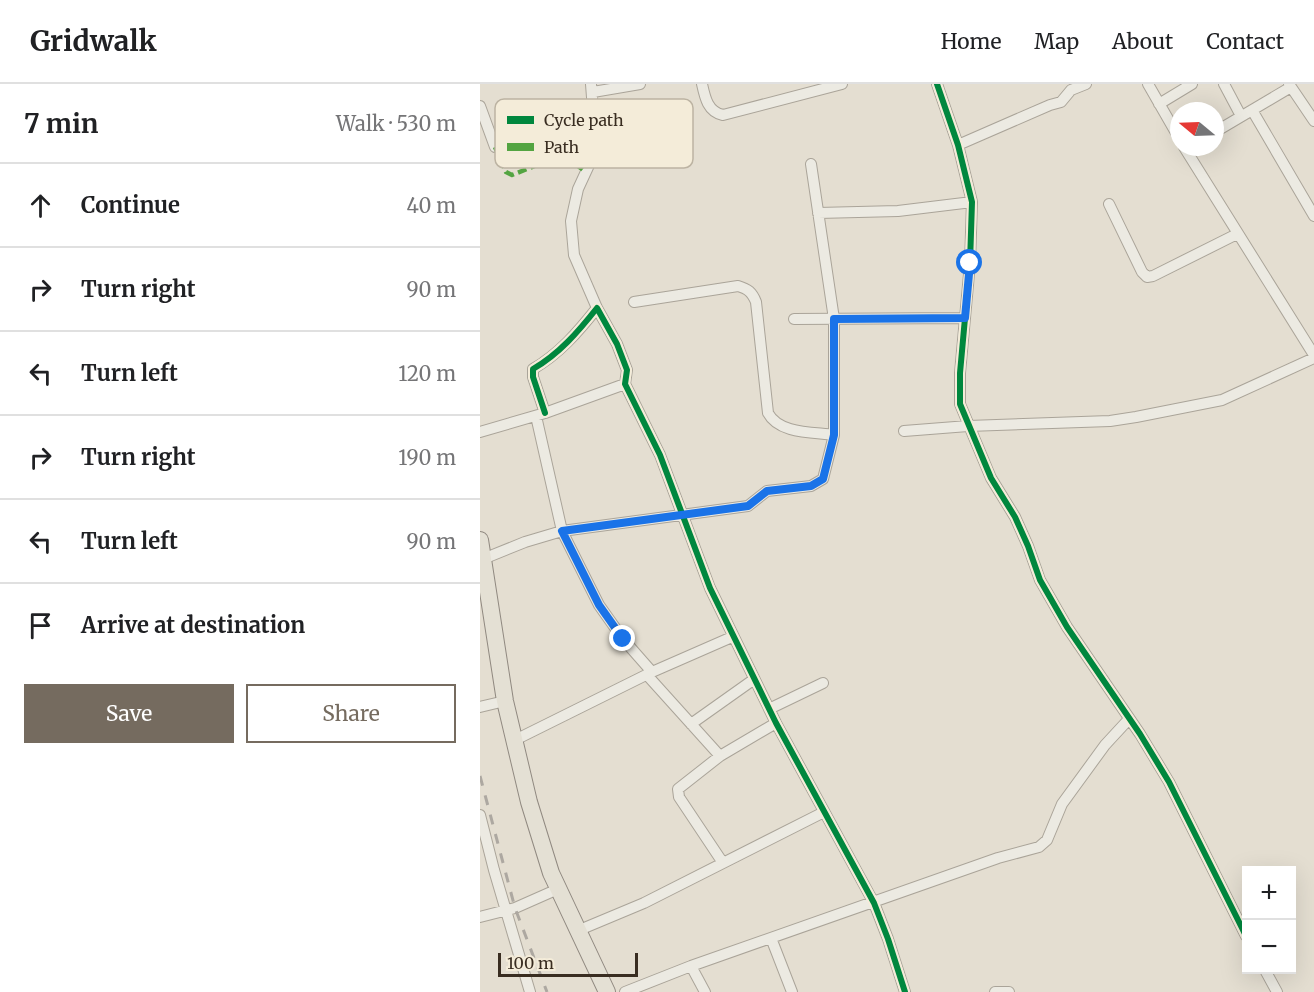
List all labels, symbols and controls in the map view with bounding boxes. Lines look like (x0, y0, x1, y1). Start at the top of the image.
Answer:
text: Gridwalk (30, 23, 157, 59)
text: Home (941, 28, 1001, 55)
text: Map (1034, 28, 1079, 55)
text: About (1112, 28, 1173, 55)
text: Contact (1206, 28, 1284, 55)
legend (495, 99, 693, 168)
north arrow (1170, 102, 1224, 156)
text: 7 min (24, 107, 98, 140)
text: Cycle path (544, 110, 624, 130)
text: Walk · 530 m (336, 111, 456, 136)
text: Path (544, 137, 580, 157)
icon: ahead (24, 189, 57, 222)
text: Continue (81, 191, 180, 219)
text: 40 m (406, 193, 456, 218)
route start (956, 249, 982, 275)
icon: right (24, 273, 57, 306)
text: Turn right (81, 275, 195, 303)
text: 90 m (406, 277, 456, 302)
icon: left (24, 357, 57, 390)
text: Turn left (81, 359, 178, 387)
text: 120 m (398, 361, 456, 386)
icon: right (24, 441, 57, 474)
text: Turn right (81, 443, 195, 471)
text: 190 m (398, 445, 456, 470)
icon: left (24, 525, 57, 558)
text: Turn left (81, 527, 178, 555)
text: 90 m (406, 529, 456, 554)
icon: arrive (24, 609, 57, 642)
text: Arrive at destination (81, 611, 305, 639)
route end (609, 625, 635, 651)
button: Save (24, 684, 234, 743)
button: Share (246, 684, 456, 743)
map controls (1242, 866, 1296, 974)
button: + (1242, 866, 1296, 920)
button: − (1242, 920, 1296, 974)
scale bar (498, 950, 638, 978)
text: 100 m (507, 953, 554, 973)

